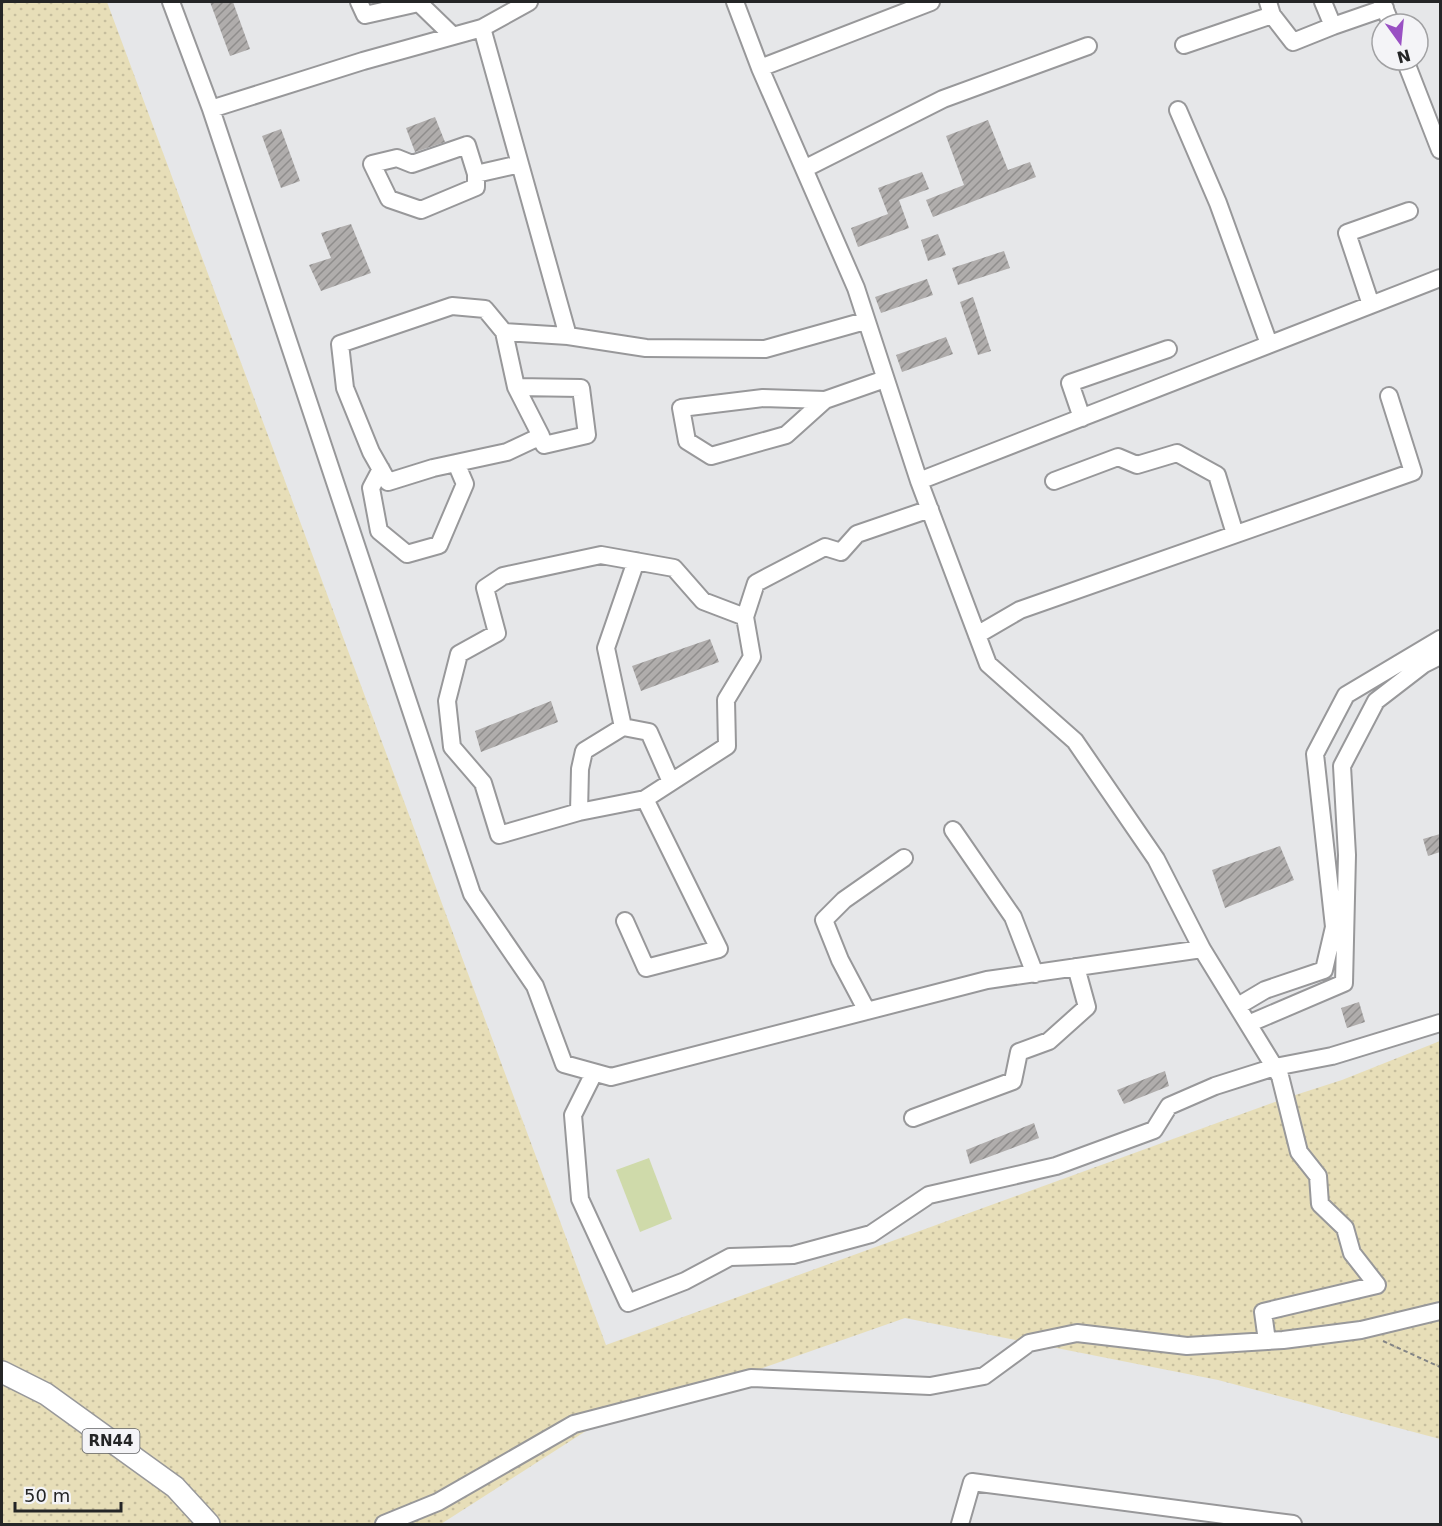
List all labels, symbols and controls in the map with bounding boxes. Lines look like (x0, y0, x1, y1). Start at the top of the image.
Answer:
north arrow (1370, 12, 1430, 72)
text: N (1395, 45, 1413, 67)
road number: RN44 (82, 1429, 140, 1453)
scale bar (15, 1475, 122, 1513)
text: 50 m (24, 1485, 70, 1506)

